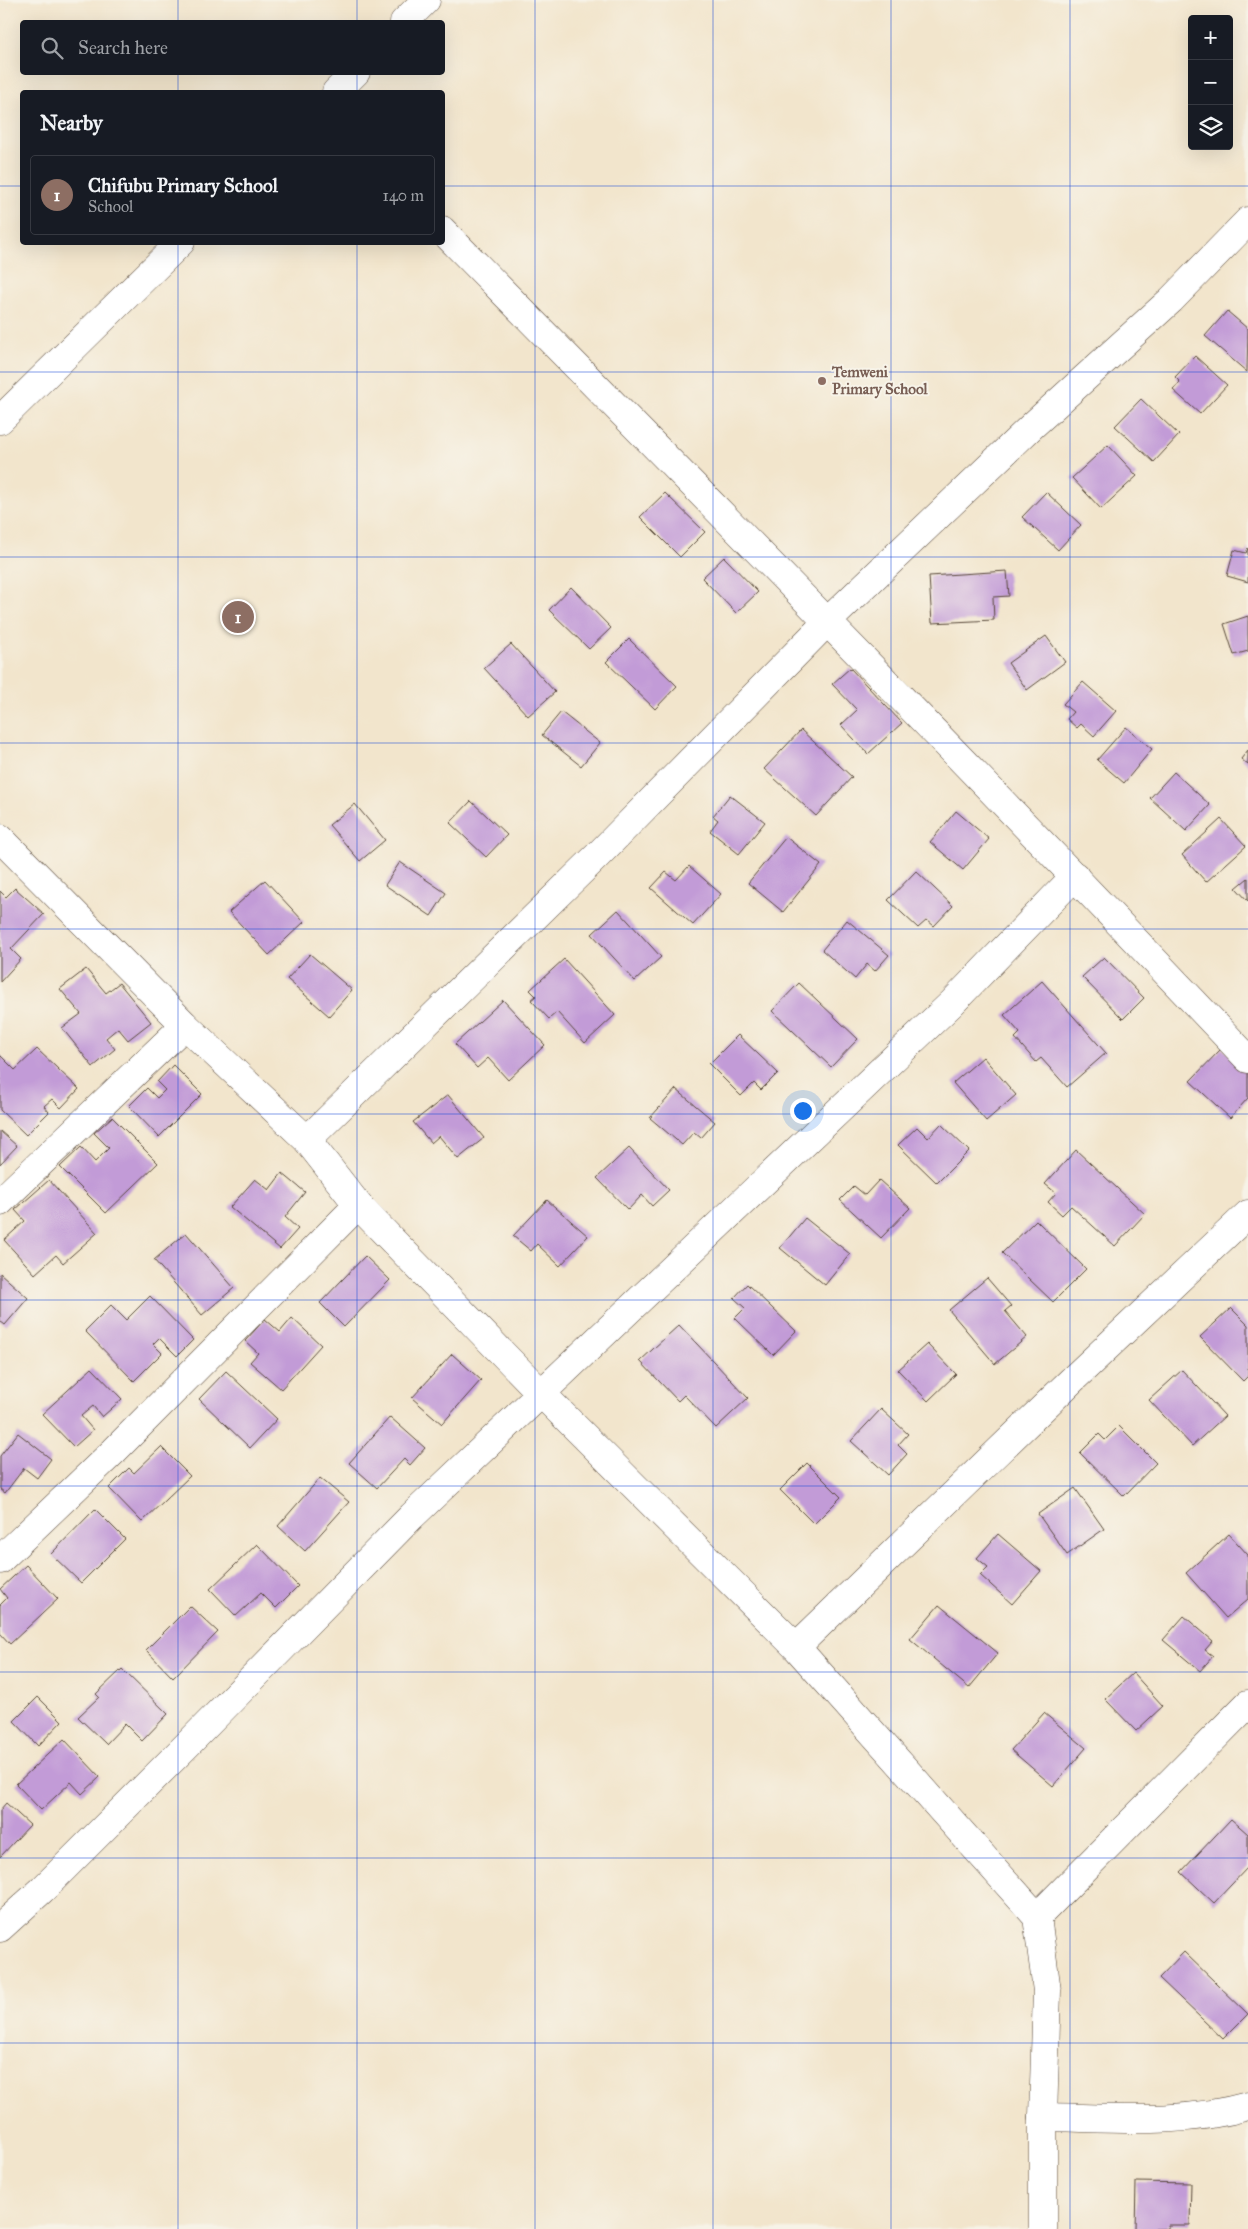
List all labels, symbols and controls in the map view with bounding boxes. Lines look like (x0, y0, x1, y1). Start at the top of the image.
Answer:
map controls (1188, 15, 1233, 150)
button: + (1188, 15, 1233, 60)
search box (20, 20, 445, 75)
icon: search (38, 34, 66, 62)
text: Search here (78, 36, 168, 59)
button: − (1188, 60, 1233, 105)
button: layers (1188, 105, 1233, 150)
text: Nearby (40, 110, 103, 136)
text: Chifubu Primary School (88, 174, 278, 197)
text: 1 (54, 186, 60, 205)
text: 140 m (383, 186, 424, 205)
text: School (88, 197, 133, 216)
place label: Temweni Primary School (831, 363, 929, 399)
marker: Temweni Primary School (816, 375, 828, 387)
pin: 1 (222, 598, 254, 636)
your location (790, 1098, 816, 1124)

